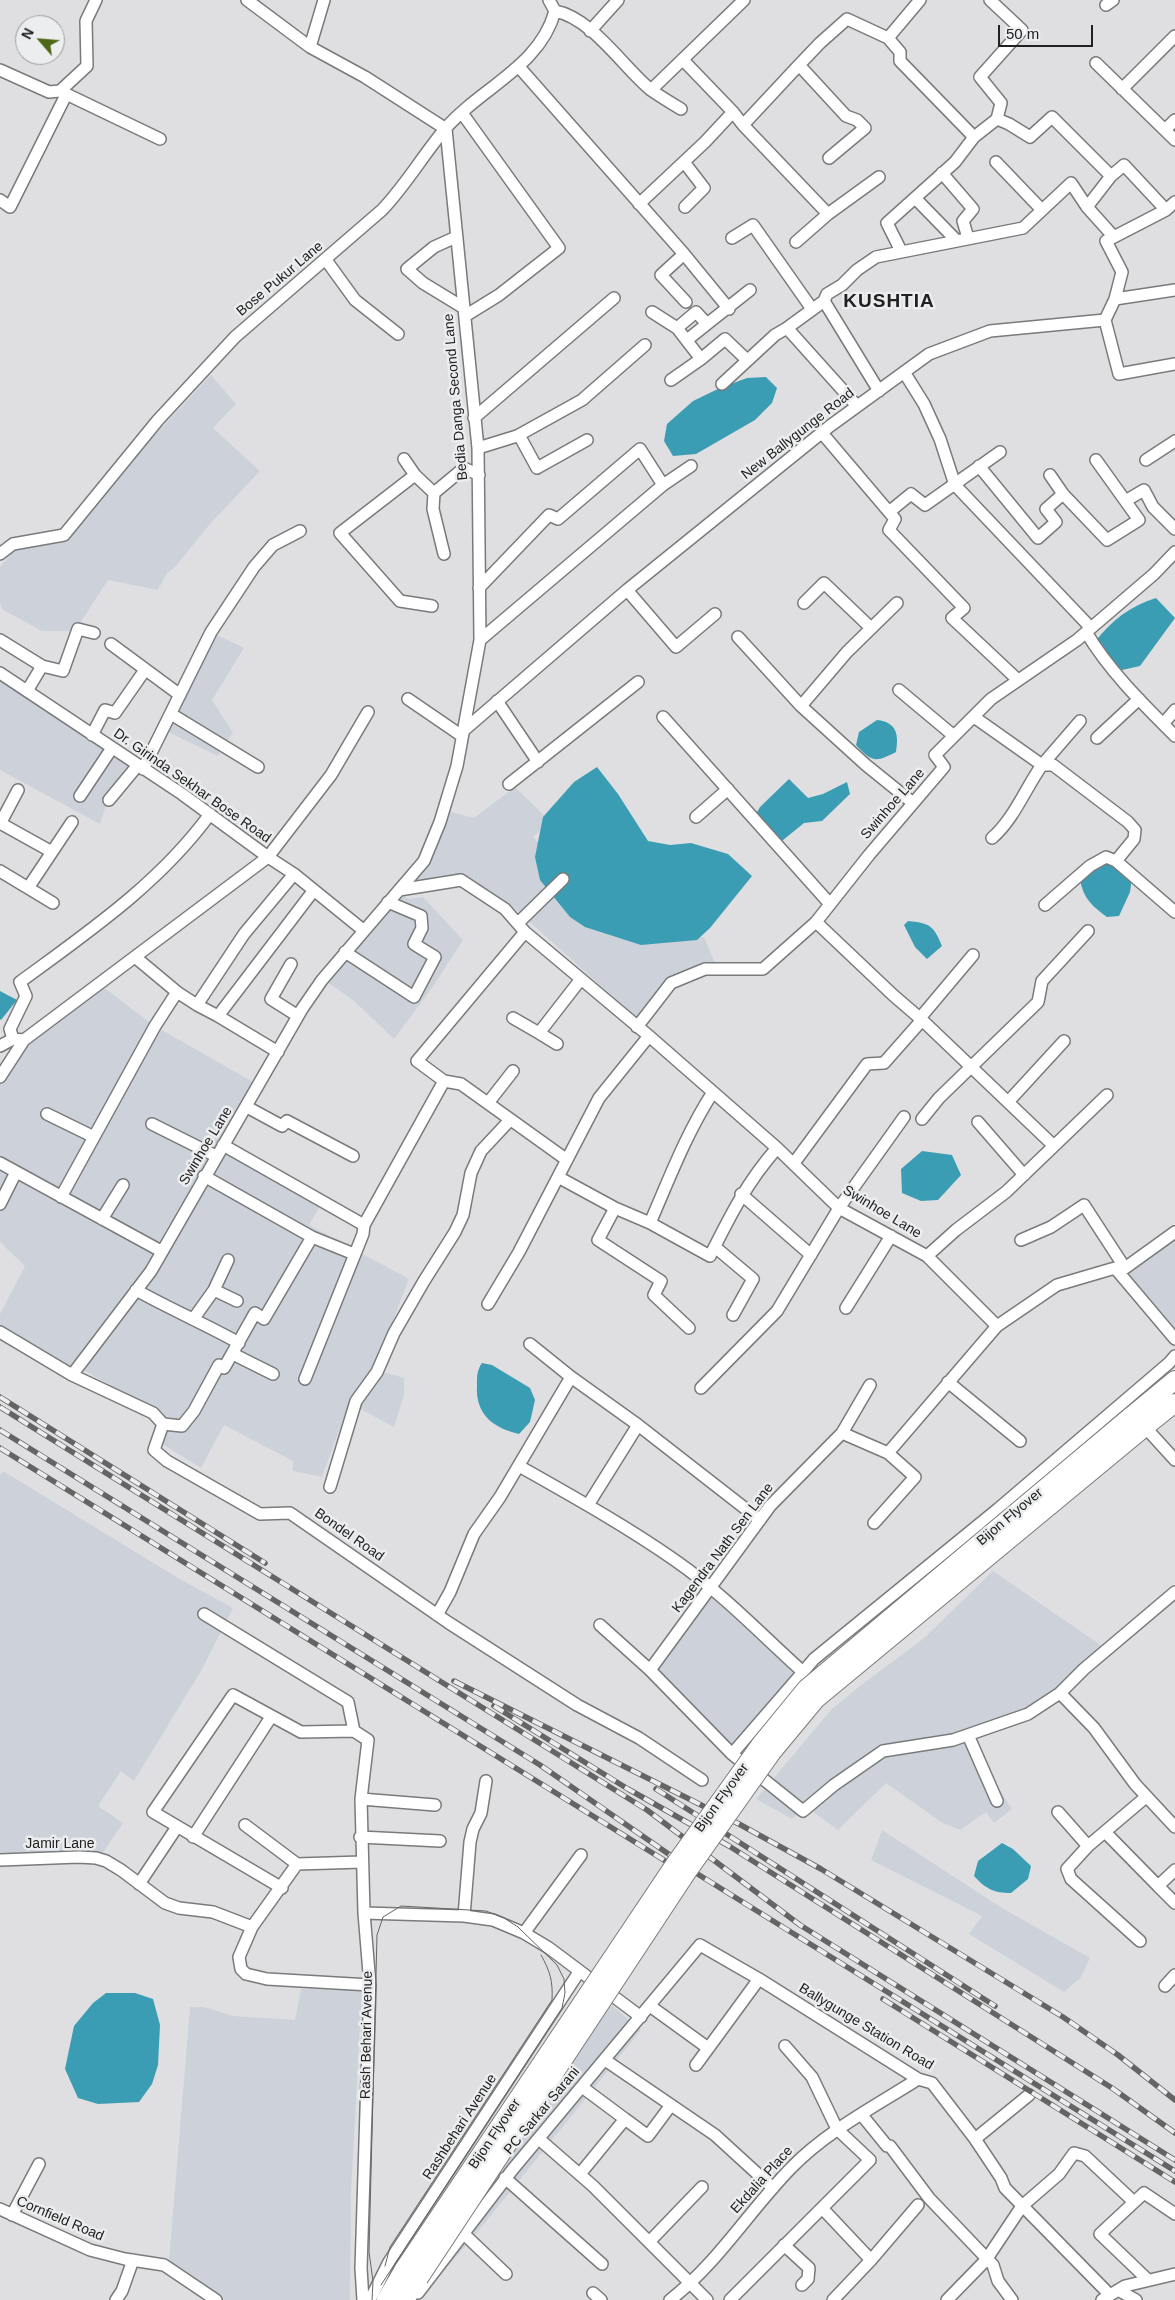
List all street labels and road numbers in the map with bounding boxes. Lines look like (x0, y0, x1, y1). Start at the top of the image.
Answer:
street label: Bose Pukur Lane (233, 238, 327, 320)
street label: Bedia Danga Second Lane (440, 313, 472, 481)
street label: New Ballygunge Road (738, 385, 858, 483)
street label: Dr. Girinda Sekhar Bose Road (110, 725, 274, 847)
street label: Swinhoe Lane (858, 765, 928, 843)
street label: Swinhoe Lane (176, 1104, 236, 1188)
street label: Swinhoe Lane (840, 1182, 924, 1242)
street label: Kagendra Nath Sen Lane (669, 1480, 777, 1616)
street label: Bijon Flyover (974, 1485, 1046, 1549)
street label: Bondel Road (311, 1505, 387, 1565)
street label: Bijon Flyover (691, 1760, 753, 1836)
street label: Jamir Lane (25, 1836, 95, 1852)
street label: Rash Behari Avenue (357, 1971, 377, 2099)
street label: Ballygunge Station Road (796, 1980, 936, 2074)
street label: PC Sarkar Sarani (501, 2064, 583, 2158)
street label: Rashbehari Avenue (420, 2071, 500, 2183)
street label: Bijon Flyover (465, 2096, 525, 2172)
street label: Ekdalia Place (727, 2143, 797, 2217)
street label: Cornfield Road (14, 2193, 106, 2245)

